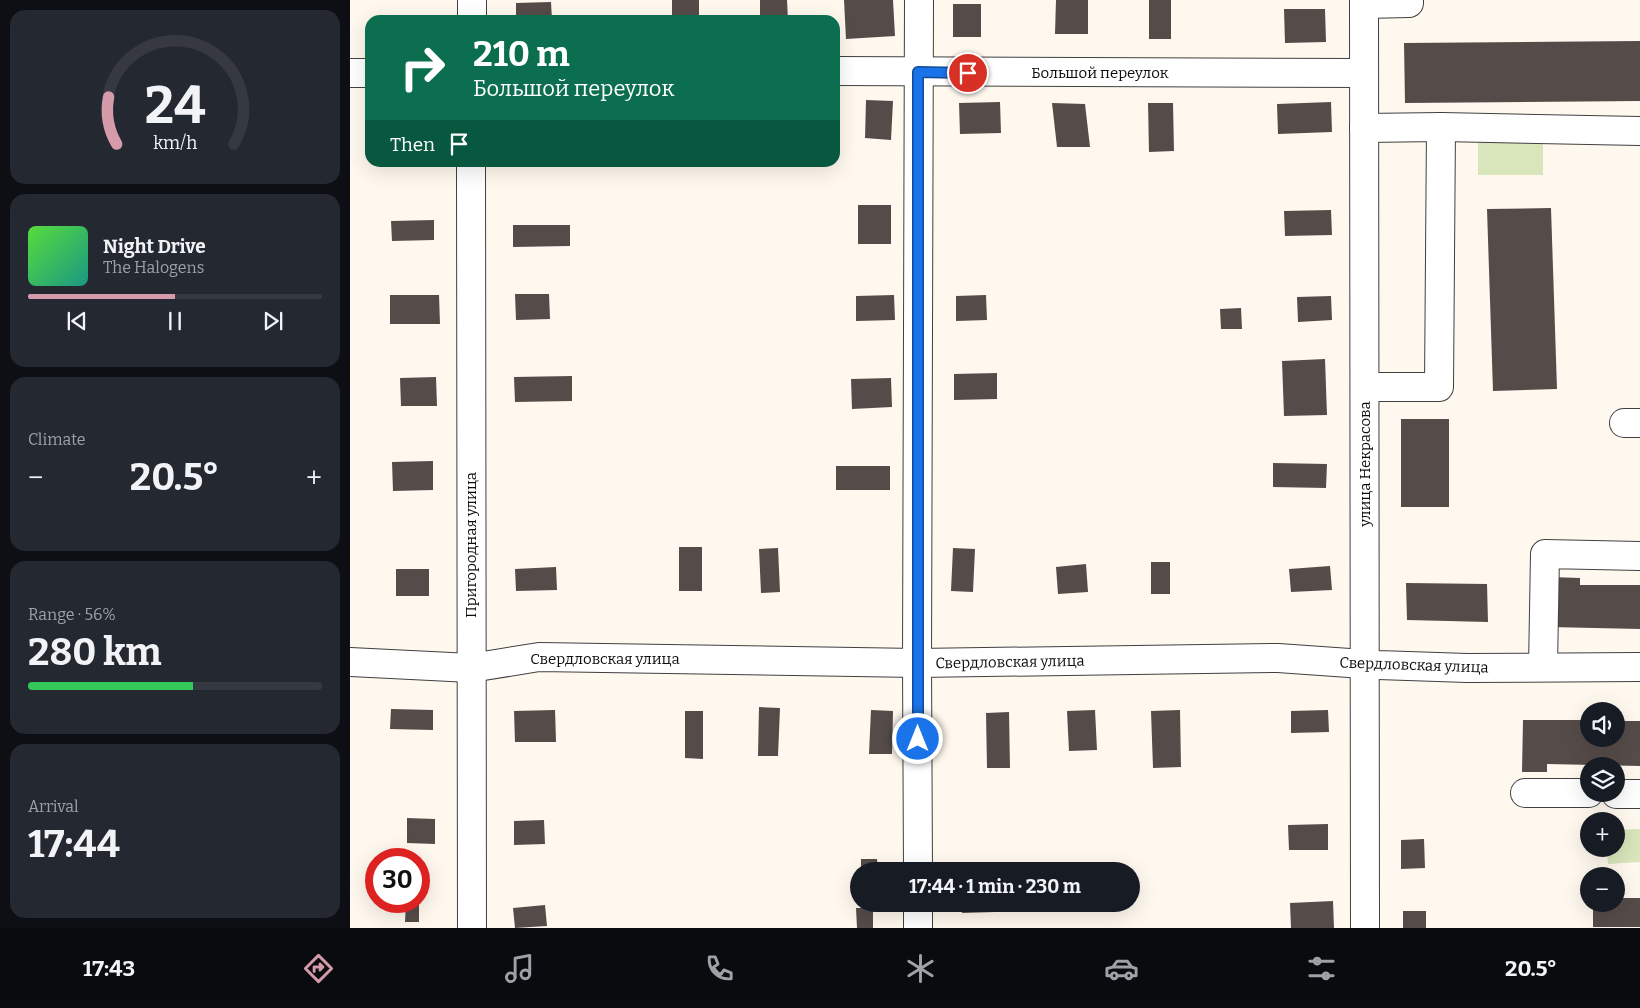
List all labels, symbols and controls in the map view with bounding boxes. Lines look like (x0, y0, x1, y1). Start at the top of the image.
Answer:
text: 210 m (473, 33, 570, 75)
icon: right (390, 35, 455, 100)
pin (947, 52, 989, 94)
icon: arrive (954, 59, 982, 87)
street label: Большой переулок (1031, 64, 1169, 82)
text: 24 (145, 74, 206, 137)
text: Большой переулок (473, 75, 674, 102)
icon: arrive (445, 130, 473, 158)
text: km/h (153, 132, 197, 154)
text: Then (390, 133, 435, 156)
text: Night Drive (103, 235, 206, 258)
text: The Halogens (103, 258, 204, 277)
icon: previous (63, 307, 91, 335)
icon: pause (161, 307, 189, 335)
icon: next (259, 307, 287, 335)
street label: улица Некрасова (1356, 401, 1374, 528)
text: Climate (28, 430, 86, 449)
text: 20.5° (130, 454, 220, 500)
text: − (28, 461, 43, 494)
text: + (306, 461, 322, 494)
street label: Пригородная улица (462, 472, 480, 618)
text: Range · 56% (28, 605, 116, 624)
text: 280 km (28, 629, 162, 675)
street label: Свердловская улица (530, 650, 680, 668)
street label: Свердловская улица (935, 652, 1085, 672)
street label: Свердловская улица (1339, 653, 1489, 677)
map controls (1580, 702, 1625, 912)
button: sound (1580, 702, 1625, 747)
position arrow (891, 712, 943, 764)
button: layers (1580, 757, 1625, 802)
text: Arrival (28, 797, 79, 816)
button: + (1580, 812, 1625, 857)
text: 17:44 (28, 821, 120, 867)
speed limit sign: 30 (365, 848, 430, 913)
button: − (1580, 867, 1625, 912)
text: 17:44 · 1 min · 230 m (909, 875, 1081, 898)
icon: directions (301, 951, 336, 986)
icon: music (502, 951, 537, 986)
icon: phone (702, 951, 737, 986)
icon: climate (903, 951, 938, 986)
icon: car (1104, 951, 1139, 986)
icon: filters (1304, 951, 1339, 986)
text: 17:43 (83, 955, 135, 982)
text: 20.5° (1505, 955, 1557, 982)

